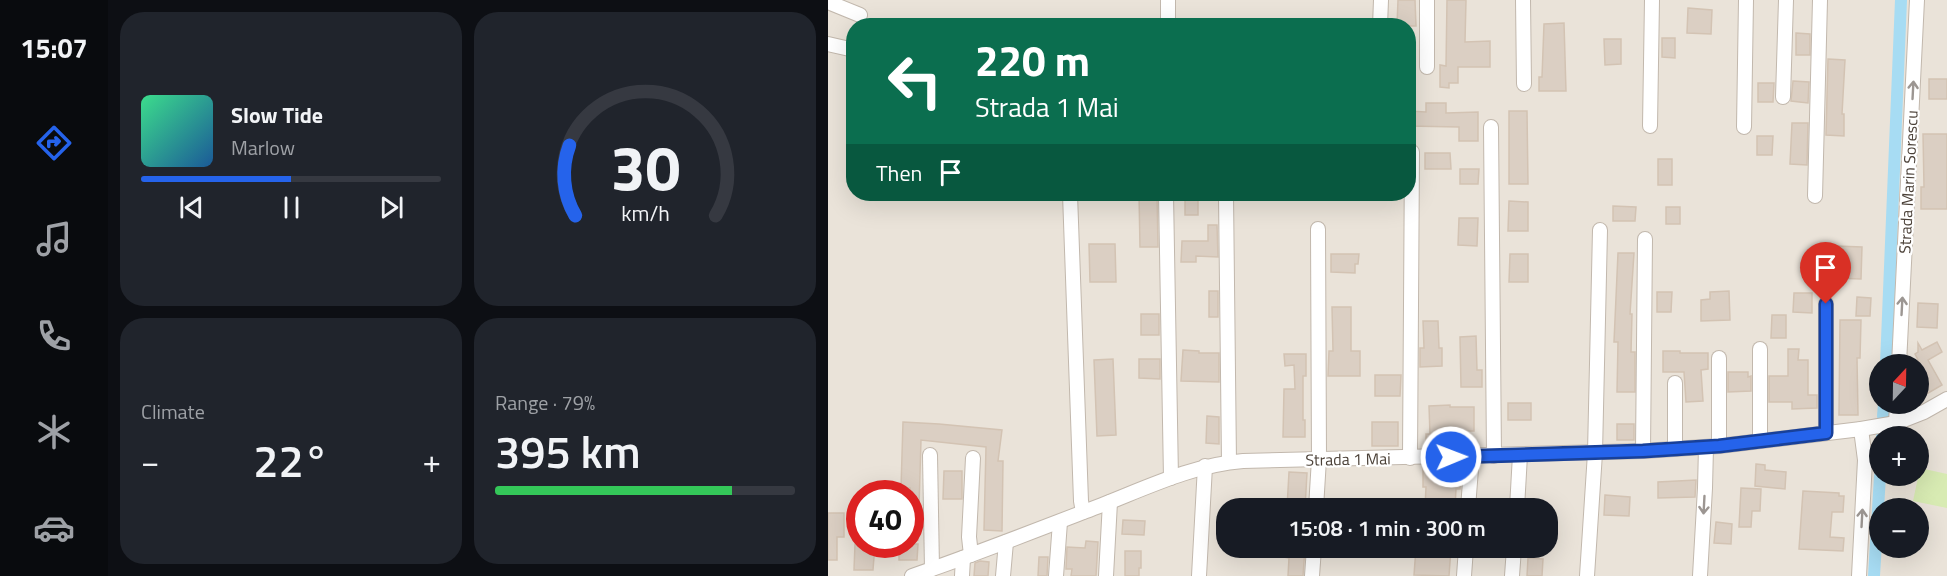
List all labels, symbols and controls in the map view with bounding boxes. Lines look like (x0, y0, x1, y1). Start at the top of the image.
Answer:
text: 15:07 (20, 27, 88, 68)
text: 220 m (975, 28, 1090, 92)
icon: left (876, 42, 954, 120)
one-way arrow (1907, 81, 1918, 101)
text: Strada 1 Mai (975, 86, 1119, 127)
text: Slow Tide (231, 98, 323, 132)
street label: Strada Marin Sorescu (1892, 110, 1924, 254)
text: 30 (610, 119, 680, 214)
icon: directions (33, 122, 75, 164)
text: Marlow (231, 132, 295, 163)
text: Then (876, 156, 922, 190)
icon: arrive (934, 156, 967, 189)
icon: previous (175, 191, 208, 224)
icon: pause (275, 191, 308, 224)
icon: next (375, 191, 408, 224)
text: km/h (621, 198, 669, 230)
icon: music (33, 218, 75, 260)
pin (1800, 242, 1851, 304)
icon: arrive (1809, 251, 1842, 284)
one-way arrow (1896, 297, 1907, 317)
icon: phone (33, 315, 75, 357)
north arrow (1869, 354, 1929, 414)
map controls (1869, 354, 1929, 558)
text: Range · 79% (495, 387, 595, 418)
text: Climate (141, 396, 205, 427)
icon: climate (33, 411, 75, 453)
text: 395 km (495, 417, 641, 485)
position arrow (1419, 425, 1483, 489)
text: 22° (253, 426, 329, 494)
button: + (1869, 426, 1929, 486)
text: − (141, 436, 159, 486)
text: + (423, 436, 441, 486)
street label: Strada 1 Mai (1305, 446, 1391, 472)
speed limit sign: 40 (846, 480, 924, 558)
one-way arrow (1699, 495, 1710, 515)
button: − (1869, 498, 1929, 558)
icon: car (33, 507, 75, 549)
one-way arrow (1856, 508, 1867, 528)
text: 15:08 · 1 min · 300 m (1288, 511, 1486, 545)

